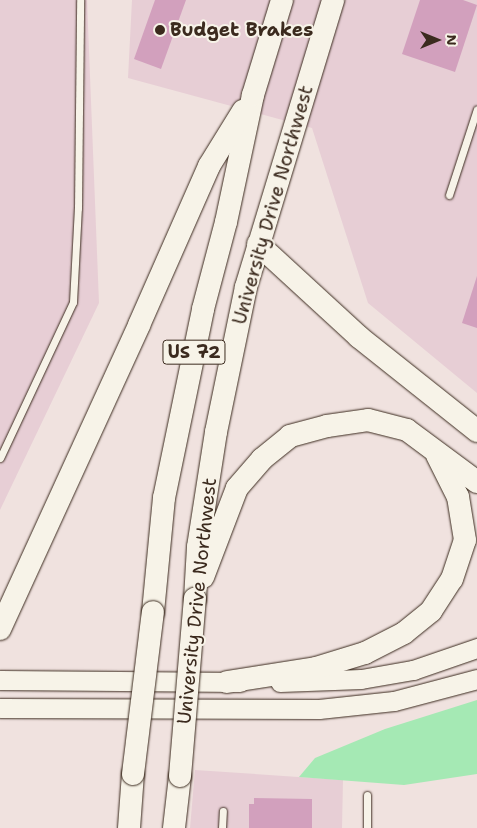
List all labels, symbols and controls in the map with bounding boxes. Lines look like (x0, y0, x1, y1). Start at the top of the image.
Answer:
north arrow (412, 15, 462, 65)
place label: Budget Brakes (170, 19, 313, 41)
marker: Budget Brakes (154, 24, 166, 36)
text: N (443, 34, 461, 46)
street label: University Drive Northwest (228, 83, 318, 327)
road number: US 72 (162, 337, 226, 368)
street label: University Drive Northwest (173, 477, 221, 725)

